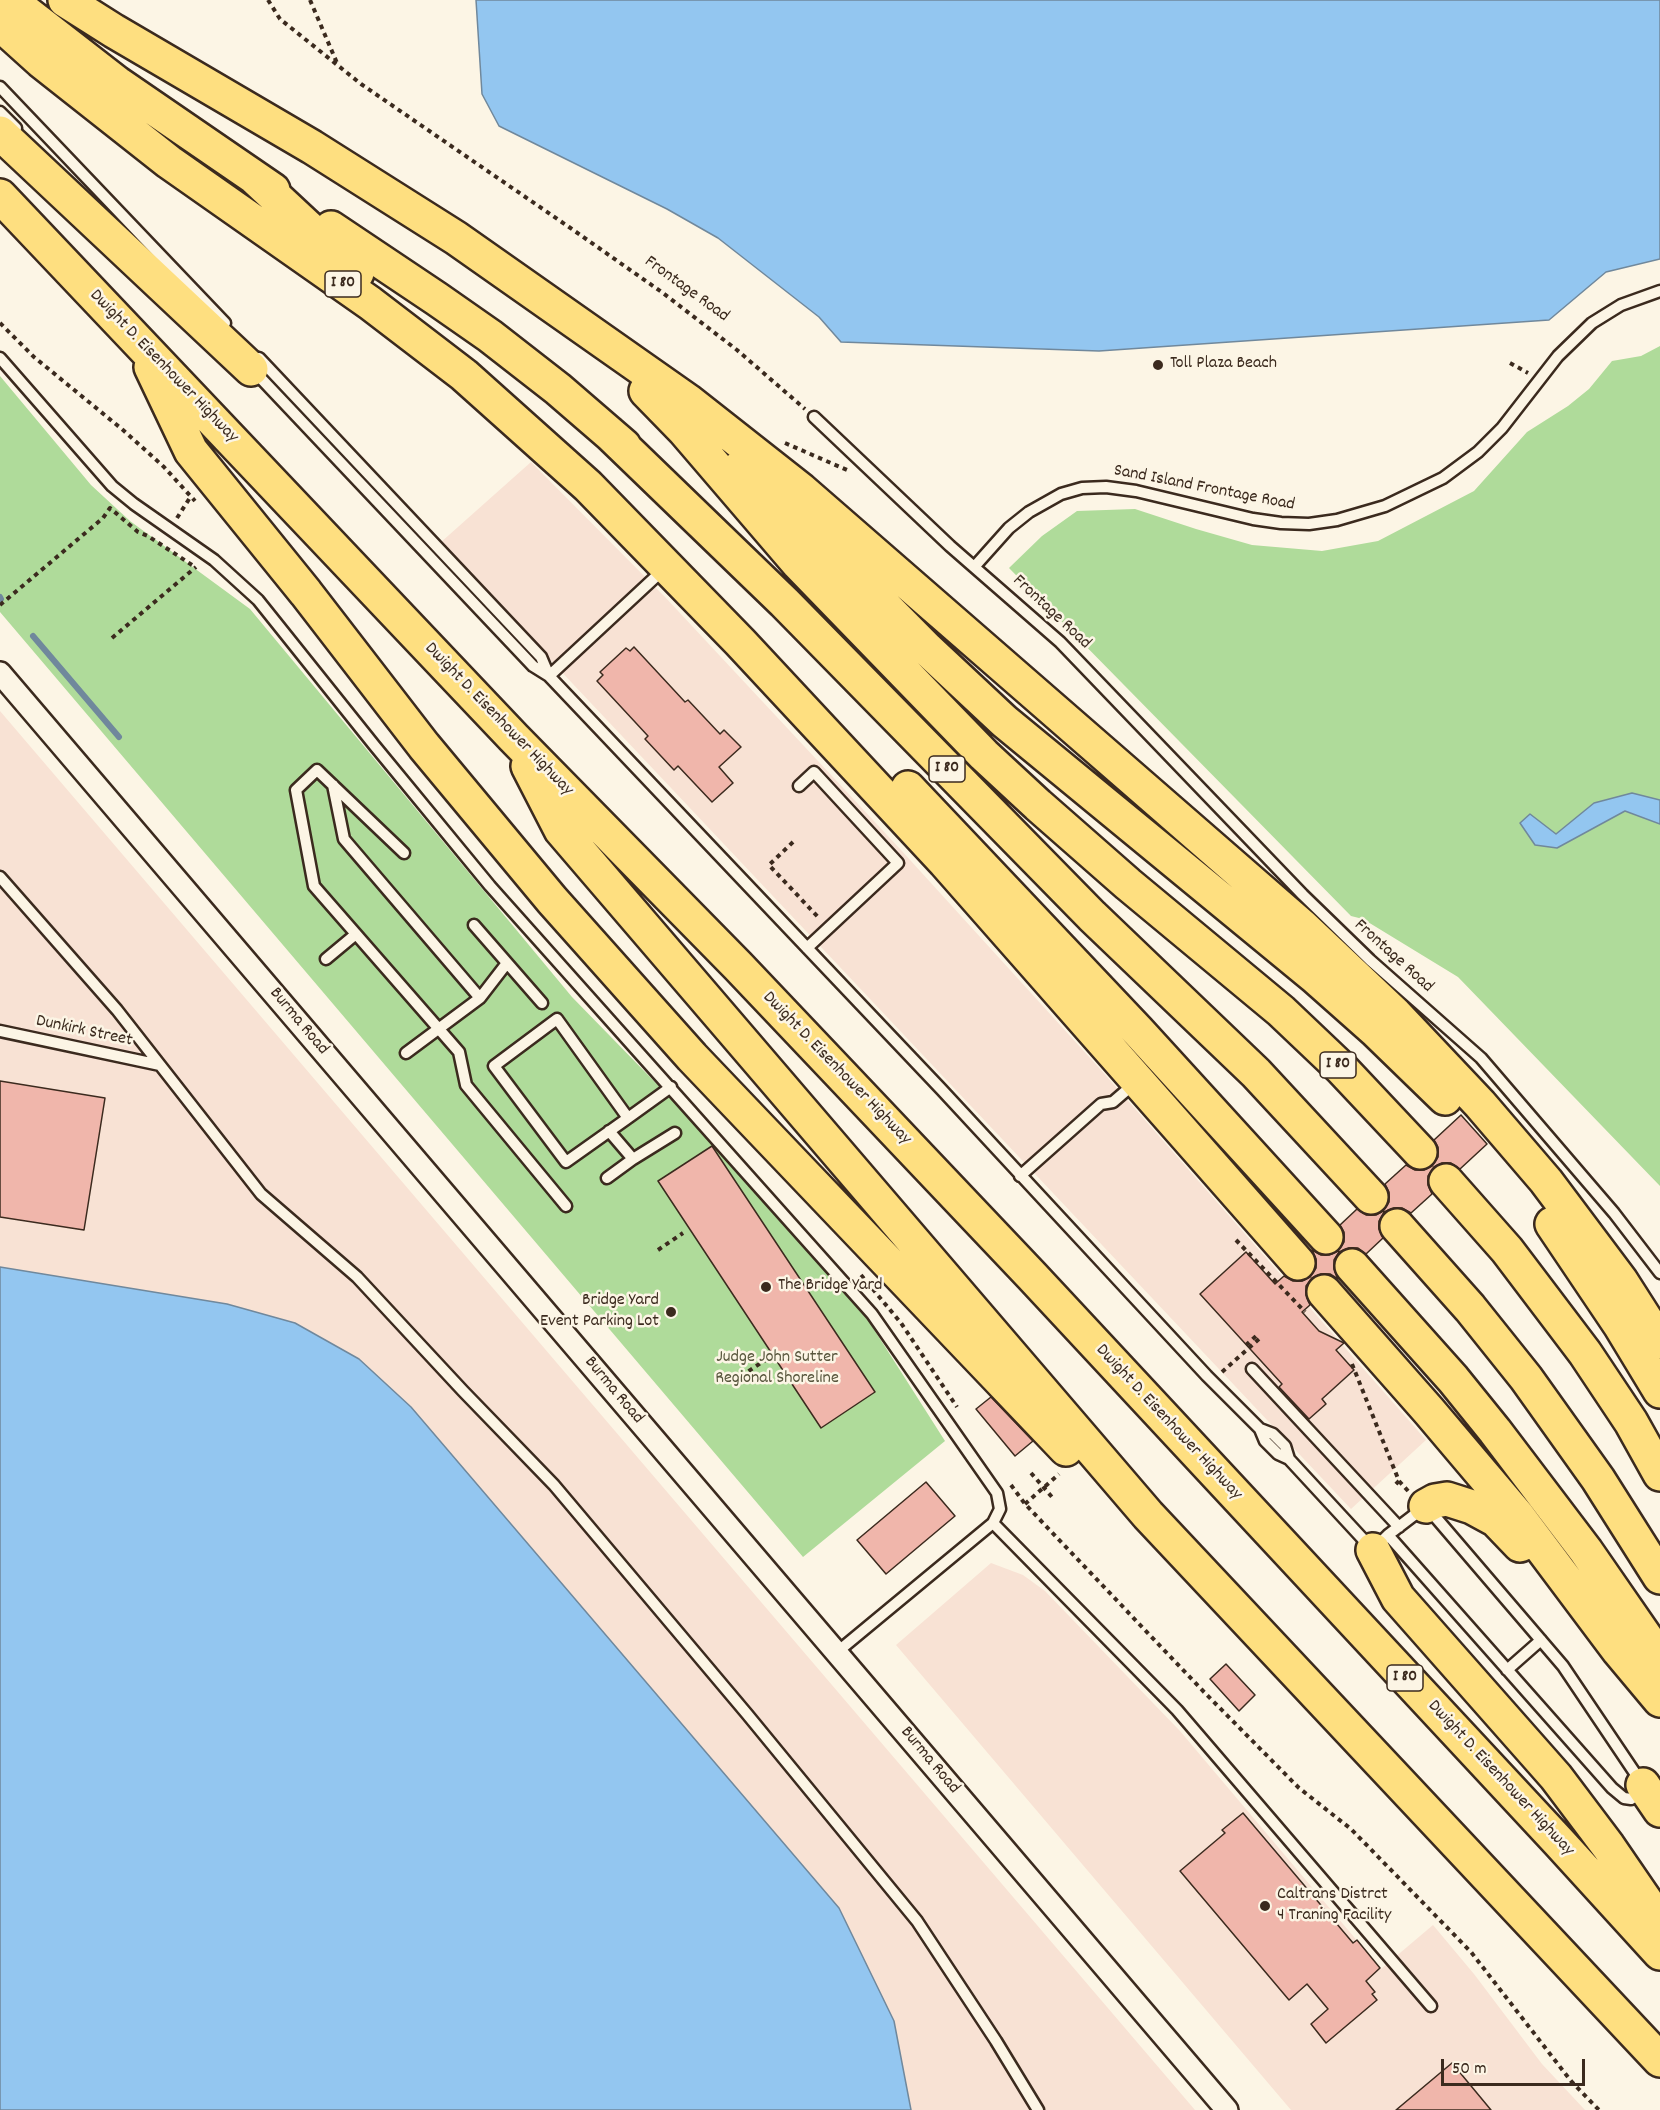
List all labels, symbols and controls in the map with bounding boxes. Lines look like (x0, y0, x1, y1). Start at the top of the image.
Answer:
street label: Frontage Road (639, 252, 733, 328)
road number: I 80 (325, 271, 361, 297)
street label: Dwight D. Eisenhower Highway (84, 286, 242, 448)
place label: Toll Plaza Beach (1170, 354, 1277, 376)
marker: Toll Plaza Beach (1151, 358, 1165, 372)
street label: Sand Island Frontage Road (1112, 461, 1296, 517)
street label: Frontage Road (1007, 571, 1095, 655)
street label: Dwight D. Eisenhower Highway (419, 639, 577, 801)
road number: I 80 (929, 756, 965, 782)
street label: Frontage Road (1349, 916, 1437, 998)
street label: Burma Road (264, 984, 332, 1060)
street label: Dwight D. Eisenhower Highway (757, 988, 915, 1150)
street label: Dunkirk Street (34, 1011, 134, 1053)
road number: I 80 (1320, 1052, 1356, 1078)
place label: The Bridge Yard (778, 1276, 883, 1298)
marker: The Bridge Yard (759, 1280, 773, 1294)
place label: Bridge Yard Event Parking Lot (540, 1291, 659, 1334)
marker: Bridge Yard Event Parking Lot (664, 1305, 678, 1319)
street label: Dwight D. Eisenhower Highway (1090, 1341, 1246, 1505)
park label: Judge John Sutter Regional Shoreline (715, 1348, 839, 1390)
street label: Burma Road (579, 1353, 647, 1429)
road number: I 80 (1387, 1665, 1423, 1691)
street label: Dwight D. Eisenhower Highway (1422, 1697, 1578, 1861)
street label: Burma Road (895, 1723, 963, 1799)
place label: Caltrans Distrct 4 Traning Facility (1277, 1885, 1391, 1928)
marker: Caltrans Distrct 4 Traning Facility (1258, 1899, 1272, 1913)
scale bar (1444, 2047, 1588, 2085)
text: 50 m (1452, 2057, 1487, 2082)

